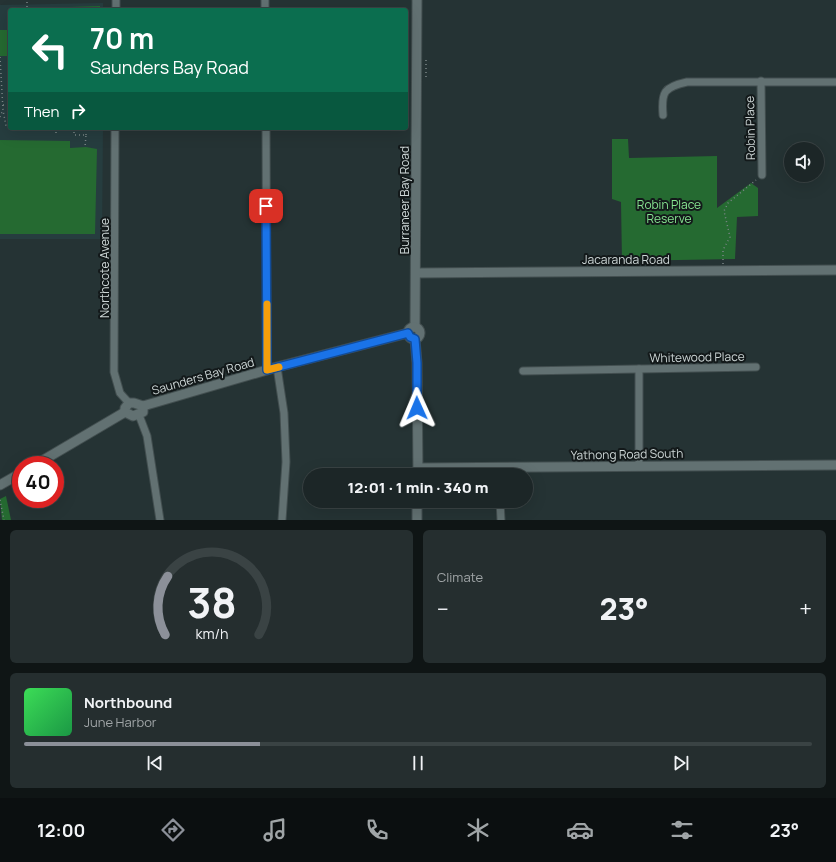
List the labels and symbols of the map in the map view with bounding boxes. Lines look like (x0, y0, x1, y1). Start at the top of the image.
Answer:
street label: Robin Place (741, 96, 759, 160)
street label: Burraneer Bay Road (396, 146, 413, 254)
pin (249, 189, 283, 223)
park label: Robin Place Reserve (637, 196, 701, 227)
street label: Northcote Avenue (96, 218, 113, 318)
street label: Jacaranda Road (582, 251, 670, 268)
street label: Whitewood Place (649, 348, 745, 366)
street label: Saunders Bay Road (150, 353, 256, 399)
position arrow (396, 387, 438, 429)
street label: Yathong Road South (571, 445, 683, 463)
speed limit sign: 40 (12, 456, 64, 508)

